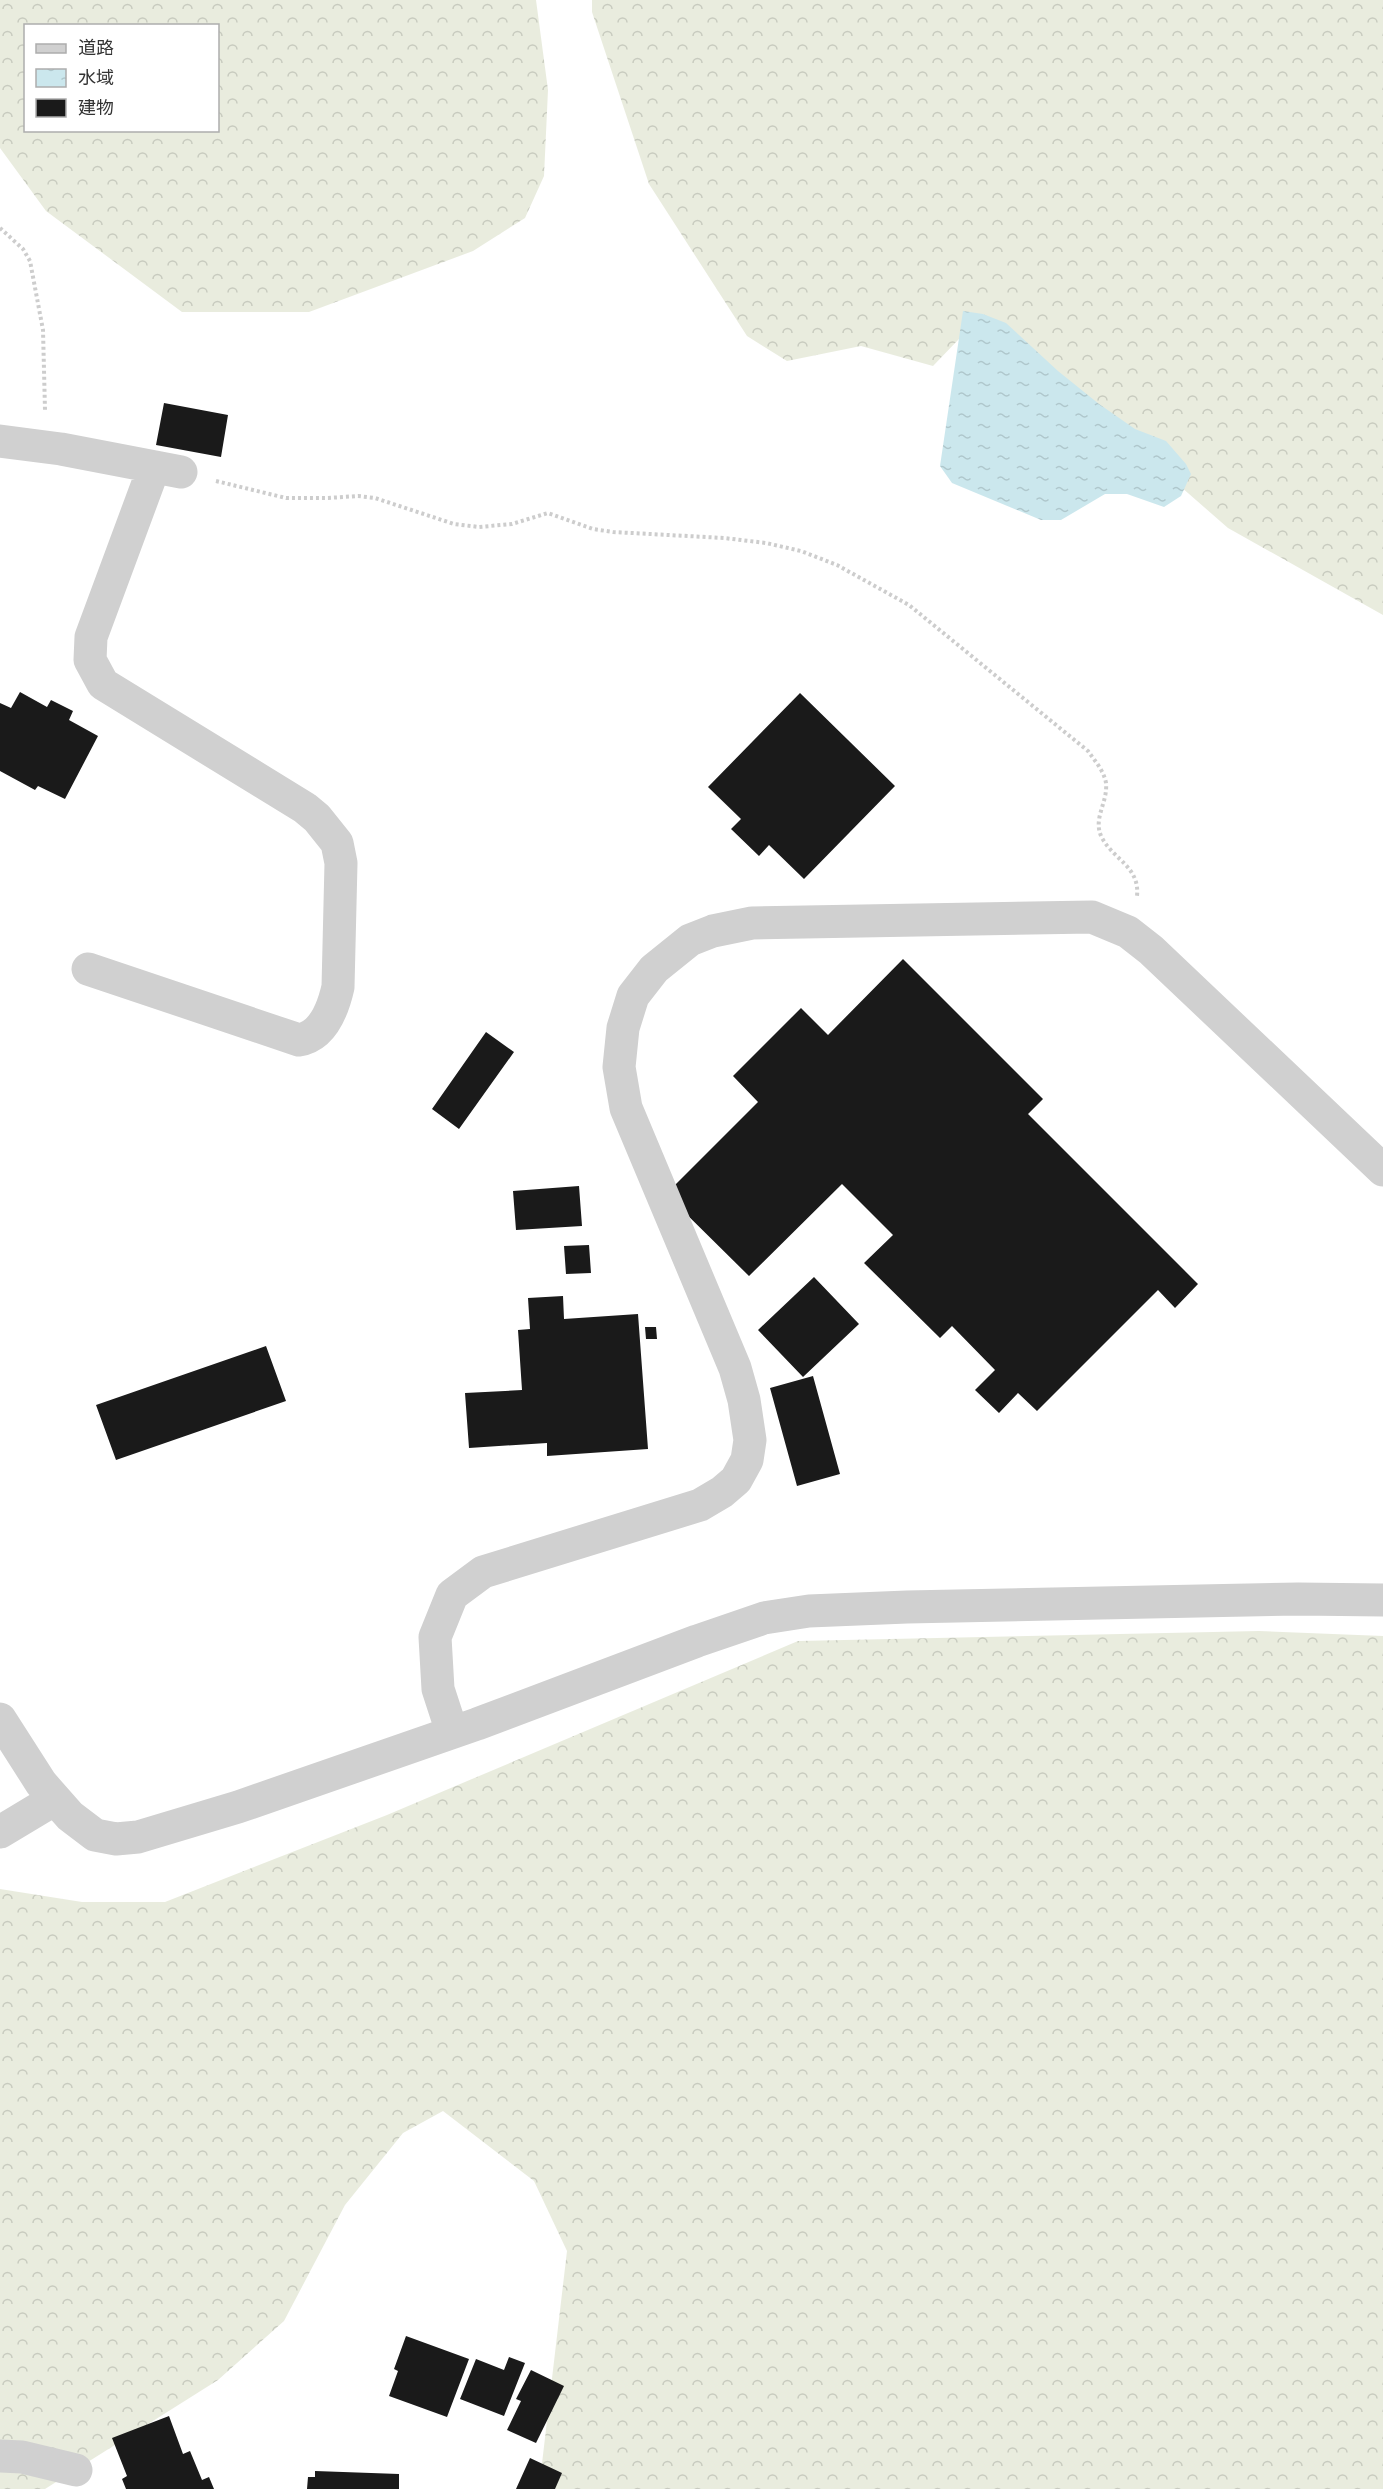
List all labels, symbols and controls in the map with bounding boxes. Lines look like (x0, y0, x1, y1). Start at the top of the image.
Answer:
legend (24, 24, 219, 132)
text: 道路 (78, 37, 114, 59)
text: 水域 (78, 67, 114, 89)
text: 建物 (78, 97, 114, 119)

